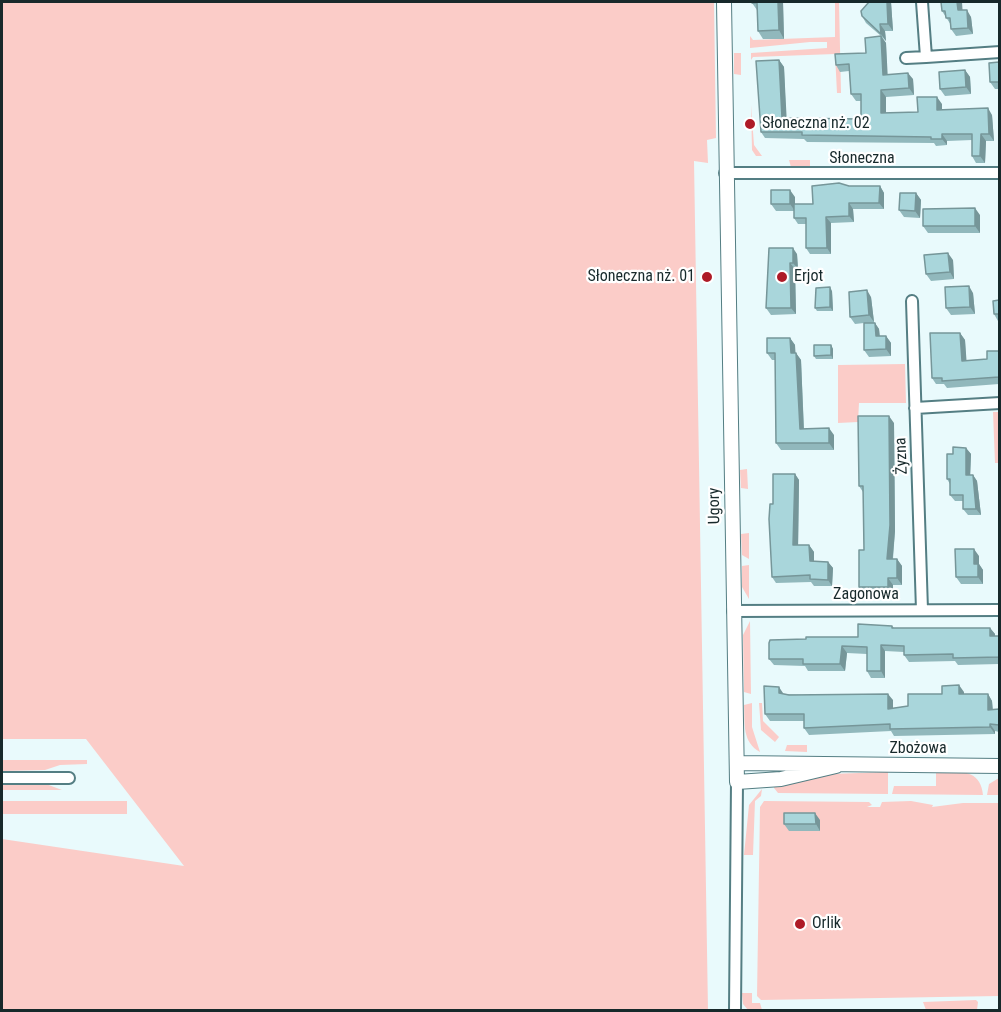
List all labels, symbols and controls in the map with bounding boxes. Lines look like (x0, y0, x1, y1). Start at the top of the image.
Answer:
place label: Słoneczna nż. 02 (762, 114, 870, 134)
marker: Słoneczna nż. 02 (743, 117, 757, 131)
street label: Słoneczna (829, 149, 895, 169)
place label: Słoneczna nż. 01 (587, 267, 695, 287)
place label: Erjot (794, 267, 823, 287)
marker: Słoneczna nż. 01 (700, 270, 714, 284)
marker: Erjot (775, 270, 789, 284)
street label: Żyzna (892, 437, 912, 475)
street label: Ugory (705, 488, 725, 524)
street label: Zagonowa (833, 585, 899, 605)
street label: Zbożowa (889, 739, 947, 759)
place label: Orlik (812, 914, 841, 934)
marker: Orlik (793, 917, 807, 931)

